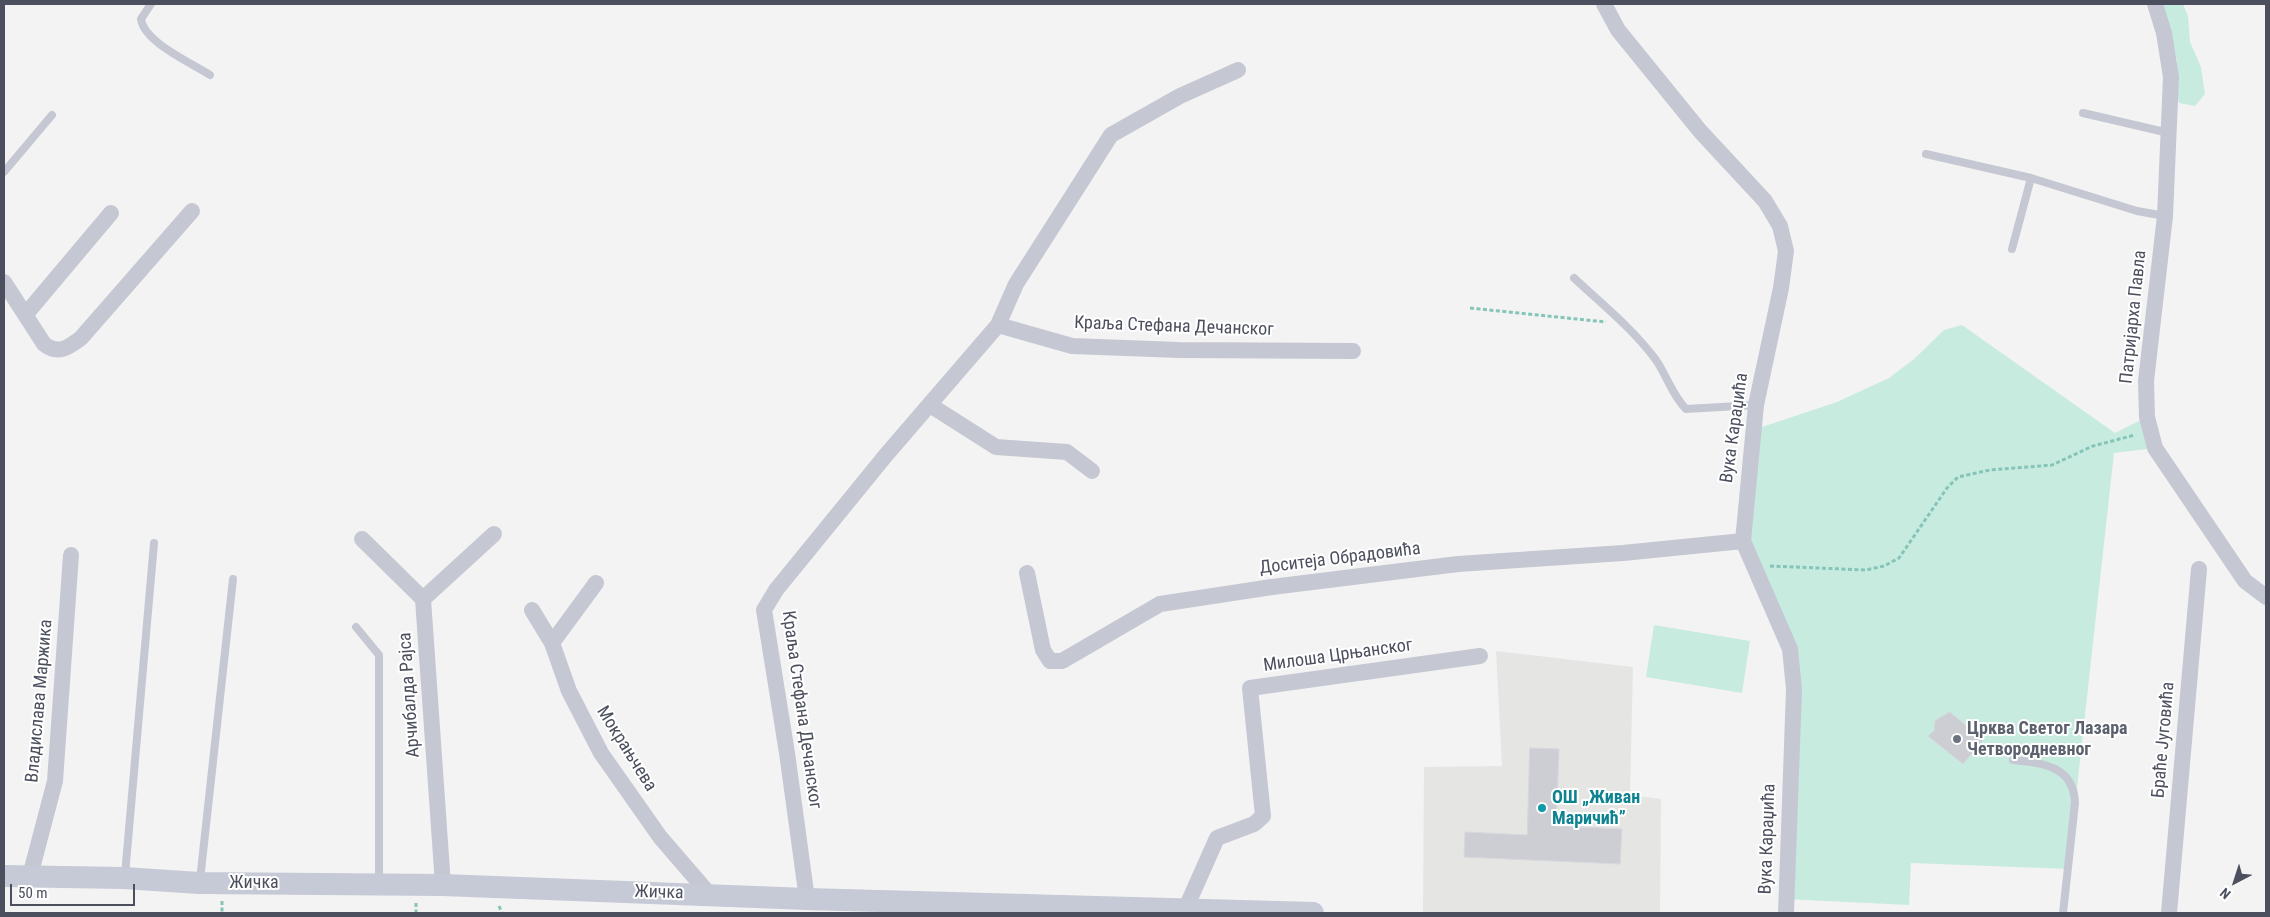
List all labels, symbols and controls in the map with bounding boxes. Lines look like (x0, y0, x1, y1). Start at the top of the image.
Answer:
street label: Патријарха Павла (2116, 249, 2152, 385)
street label: Краља Стефана Дечанског (1074, 313, 1274, 341)
street label: Вука Караџића (1717, 372, 1753, 484)
street label: Доситеја Обрадовића (1258, 538, 1422, 580)
street label: Краља Стефана Дечанског (776, 609, 826, 811)
street label: Владислава Маржика (22, 619, 58, 783)
street label: Арчибалда Рајса (395, 632, 425, 758)
street label: Милоша Црњанског (1262, 635, 1414, 677)
street label: Браће Југовића (2148, 681, 2180, 799)
street label: Мокрањчева (591, 702, 661, 796)
place label: Црква Светог Лазара Четвородневног (1967, 718, 2128, 761)
marker: Црква Светог Лазара Четвородневног (1951, 733, 1963, 745)
street label: Вука Караџића (1755, 783, 1781, 895)
place label: ОШ „Живан Маричић” (1552, 787, 1640, 830)
marker: ОШ „Живан Маричић” (1536, 802, 1548, 814)
north arrow (2210, 857, 2260, 907)
street label: Жичка (229, 872, 279, 894)
scale bar (12, 874, 138, 906)
street label: Жичка (634, 881, 684, 905)
text: 50 m (18, 884, 48, 902)
text: N (2217, 885, 2234, 902)

